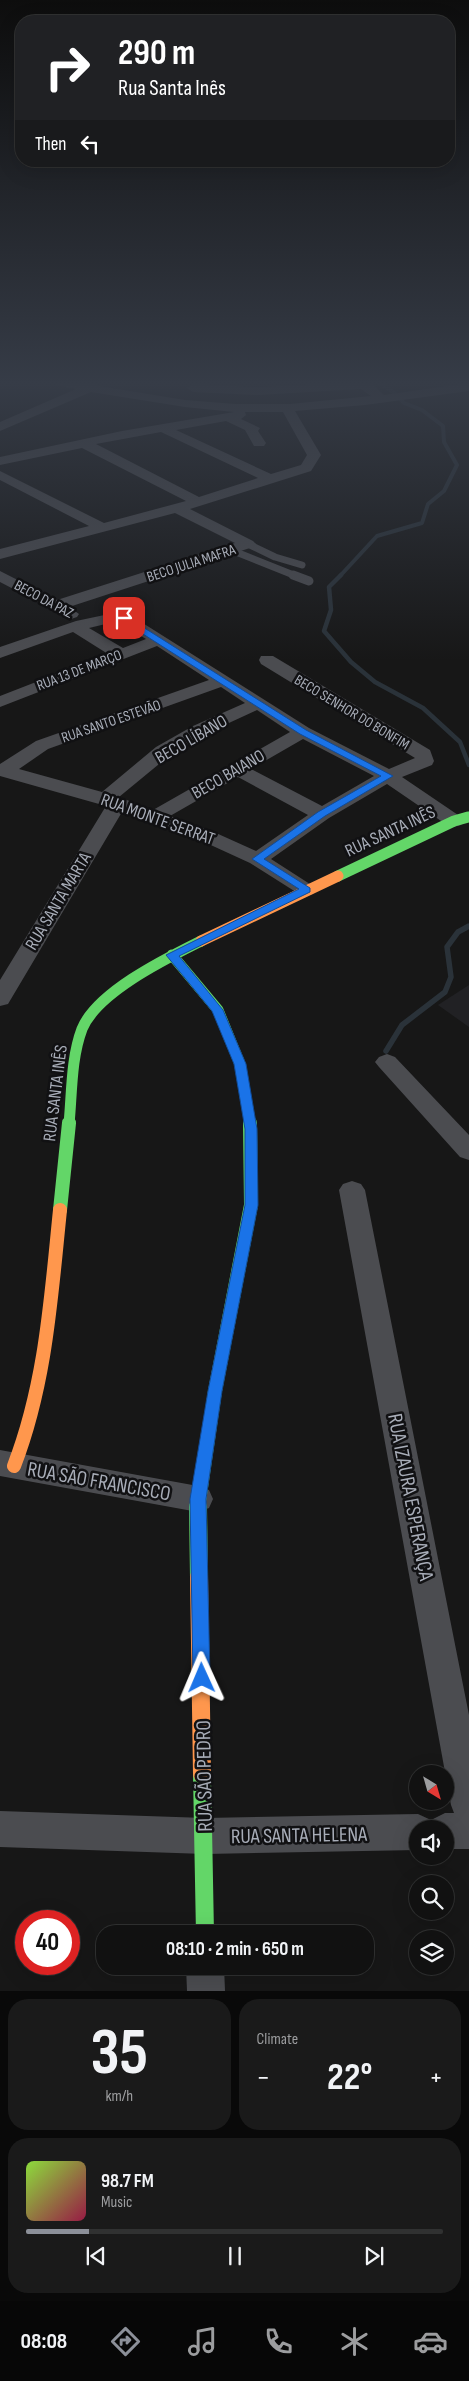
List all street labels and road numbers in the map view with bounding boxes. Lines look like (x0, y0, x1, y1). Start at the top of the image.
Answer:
street label: BECO JULIA MAFRA (144, 540, 238, 587)
street label: BECO DA PAZ (11, 576, 77, 623)
street label: RUA 13 DE MARÇO (34, 646, 124, 695)
street label: BECO SENHOR DO BONFIM (291, 671, 413, 754)
street label: RUA SANTO ESTEVÃO (59, 696, 163, 747)
street label: BECO LÍBANO (152, 710, 231, 768)
street label: BECO BAIANO (188, 745, 268, 804)
street label: RUA MONTE SERRAT (98, 789, 218, 850)
street label: RUA SANTA INÊS (342, 801, 439, 862)
street label: RUA SANTA MARTA (21, 848, 96, 954)
street label: RUA SANTA INÊS (39, 1043, 72, 1143)
street label: RUA IZAURA ESPERANÇA (382, 1411, 439, 1584)
street label: RUA SÃO FRANCISCO (25, 1457, 172, 1506)
street label: RUA SÃO PEDRO (191, 1720, 218, 1832)
street label: RUA SANTA HELENA (231, 1822, 368, 1849)

